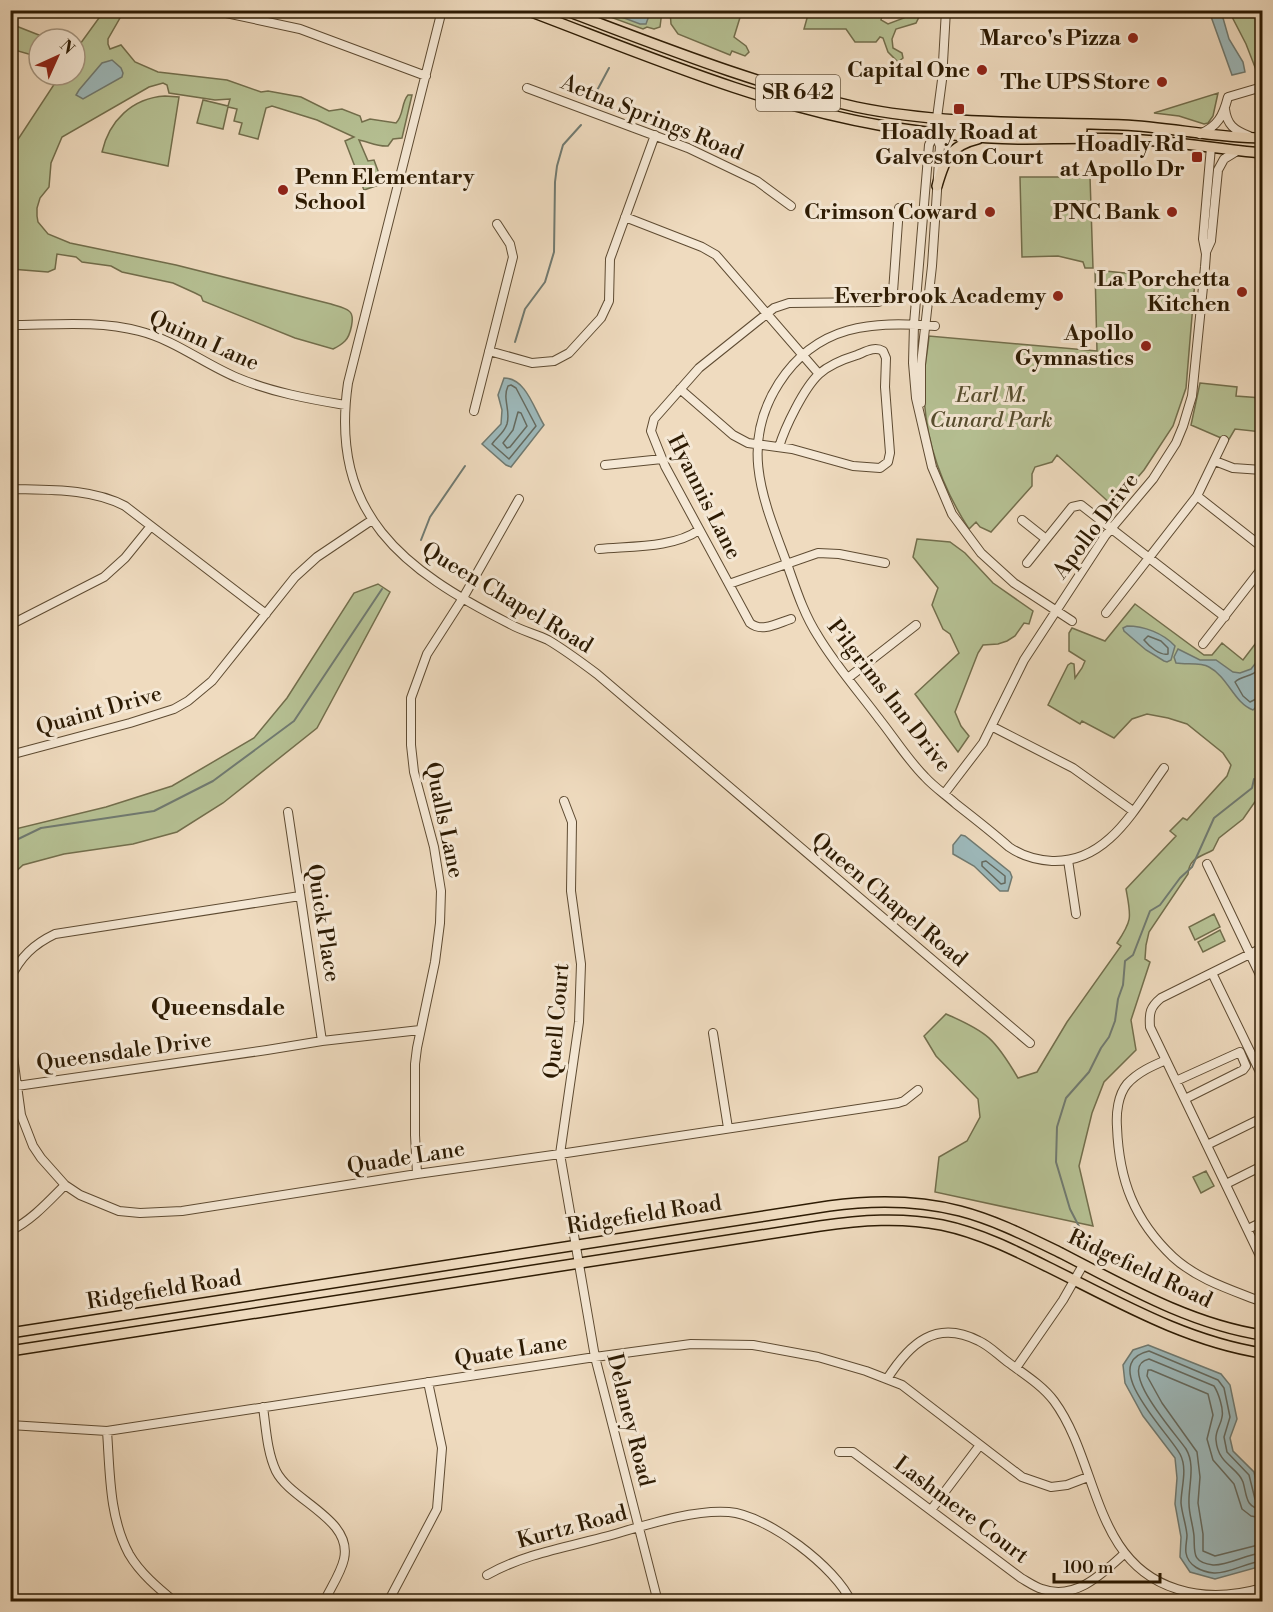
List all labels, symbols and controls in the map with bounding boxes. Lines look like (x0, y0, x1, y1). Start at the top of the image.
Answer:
place label: Marco's Pizza (980, 25, 1122, 52)
north arrow (27, 27, 87, 87)
marker: Marco's Pizza (1126, 31, 1140, 45)
text: N (55, 36, 79, 59)
place label: Capital One (847, 57, 970, 84)
marker: Capital One (975, 63, 989, 77)
street label: Aetna Springs Road (556, 69, 748, 167)
place label: The UPS Store (1001, 69, 1150, 96)
road number: SR 642 (756, 75, 840, 111)
marker: The UPS Store (1155, 75, 1169, 89)
marker: Hoadly Road at Galveston Court (952, 102, 966, 116)
place label: Hoadly Road at Galveston Court (875, 119, 1043, 171)
place label: Hoadly Rd at Apollo Dr (1059, 131, 1185, 183)
marker: Hoadly Rd at Apollo Dr (1190, 150, 1204, 164)
place label: Penn Elementary School (295, 164, 475, 216)
marker: Penn Elementary School (276, 183, 290, 197)
place label: Crimson Coward (804, 199, 978, 226)
place label: PNC Bank (1053, 199, 1160, 226)
marker: Crimson Coward (983, 205, 997, 219)
marker: PNC Bank (1165, 205, 1179, 219)
place label: La Porchetta Kitchen (1097, 266, 1231, 318)
place label: Everbrook Academy (834, 283, 1047, 310)
marker: La Porchetta Kitchen (1235, 285, 1249, 299)
marker: Everbrook Academy (1051, 289, 1065, 303)
street label: Quinn Lane (145, 305, 263, 377)
place label: Apollo Gymnastics (1015, 320, 1134, 372)
marker: Apollo Gymnastics (1139, 339, 1153, 353)
park label: Earl M. Cunard Park (930, 382, 1052, 434)
street label: Hyannis Lane (661, 430, 747, 564)
street label: Apollo Drive (1047, 468, 1145, 585)
street label: Queen Chapel Road (417, 536, 598, 660)
street label: Pilgrims Inn Drive (821, 614, 957, 778)
street label: Quaint Drive (33, 680, 165, 742)
street label: Qualls Lane (419, 759, 469, 881)
street label: Queen Chapel Road (806, 827, 973, 973)
street label: Quick Place (300, 862, 346, 984)
street label: Quell Court (538, 962, 576, 1080)
district label: Queensdale (151, 993, 285, 1023)
street label: Queensdale Drive (35, 1026, 213, 1078)
street label: Quade Lane (345, 1135, 467, 1181)
street label: Ridgefield Road (565, 1189, 724, 1241)
street label: Ridgefield Road (1063, 1224, 1217, 1314)
street label: Ridgefield Road (85, 1264, 244, 1316)
street label: Quate Lane (453, 1329, 569, 1373)
street label: Delaney Road (600, 1351, 660, 1490)
street label: Lashmere Court (888, 1451, 1034, 1570)
street label: Kurtz Road (514, 1499, 631, 1555)
scale bar (1054, 1546, 1160, 1584)
text: 100 m (1063, 1556, 1114, 1579)

